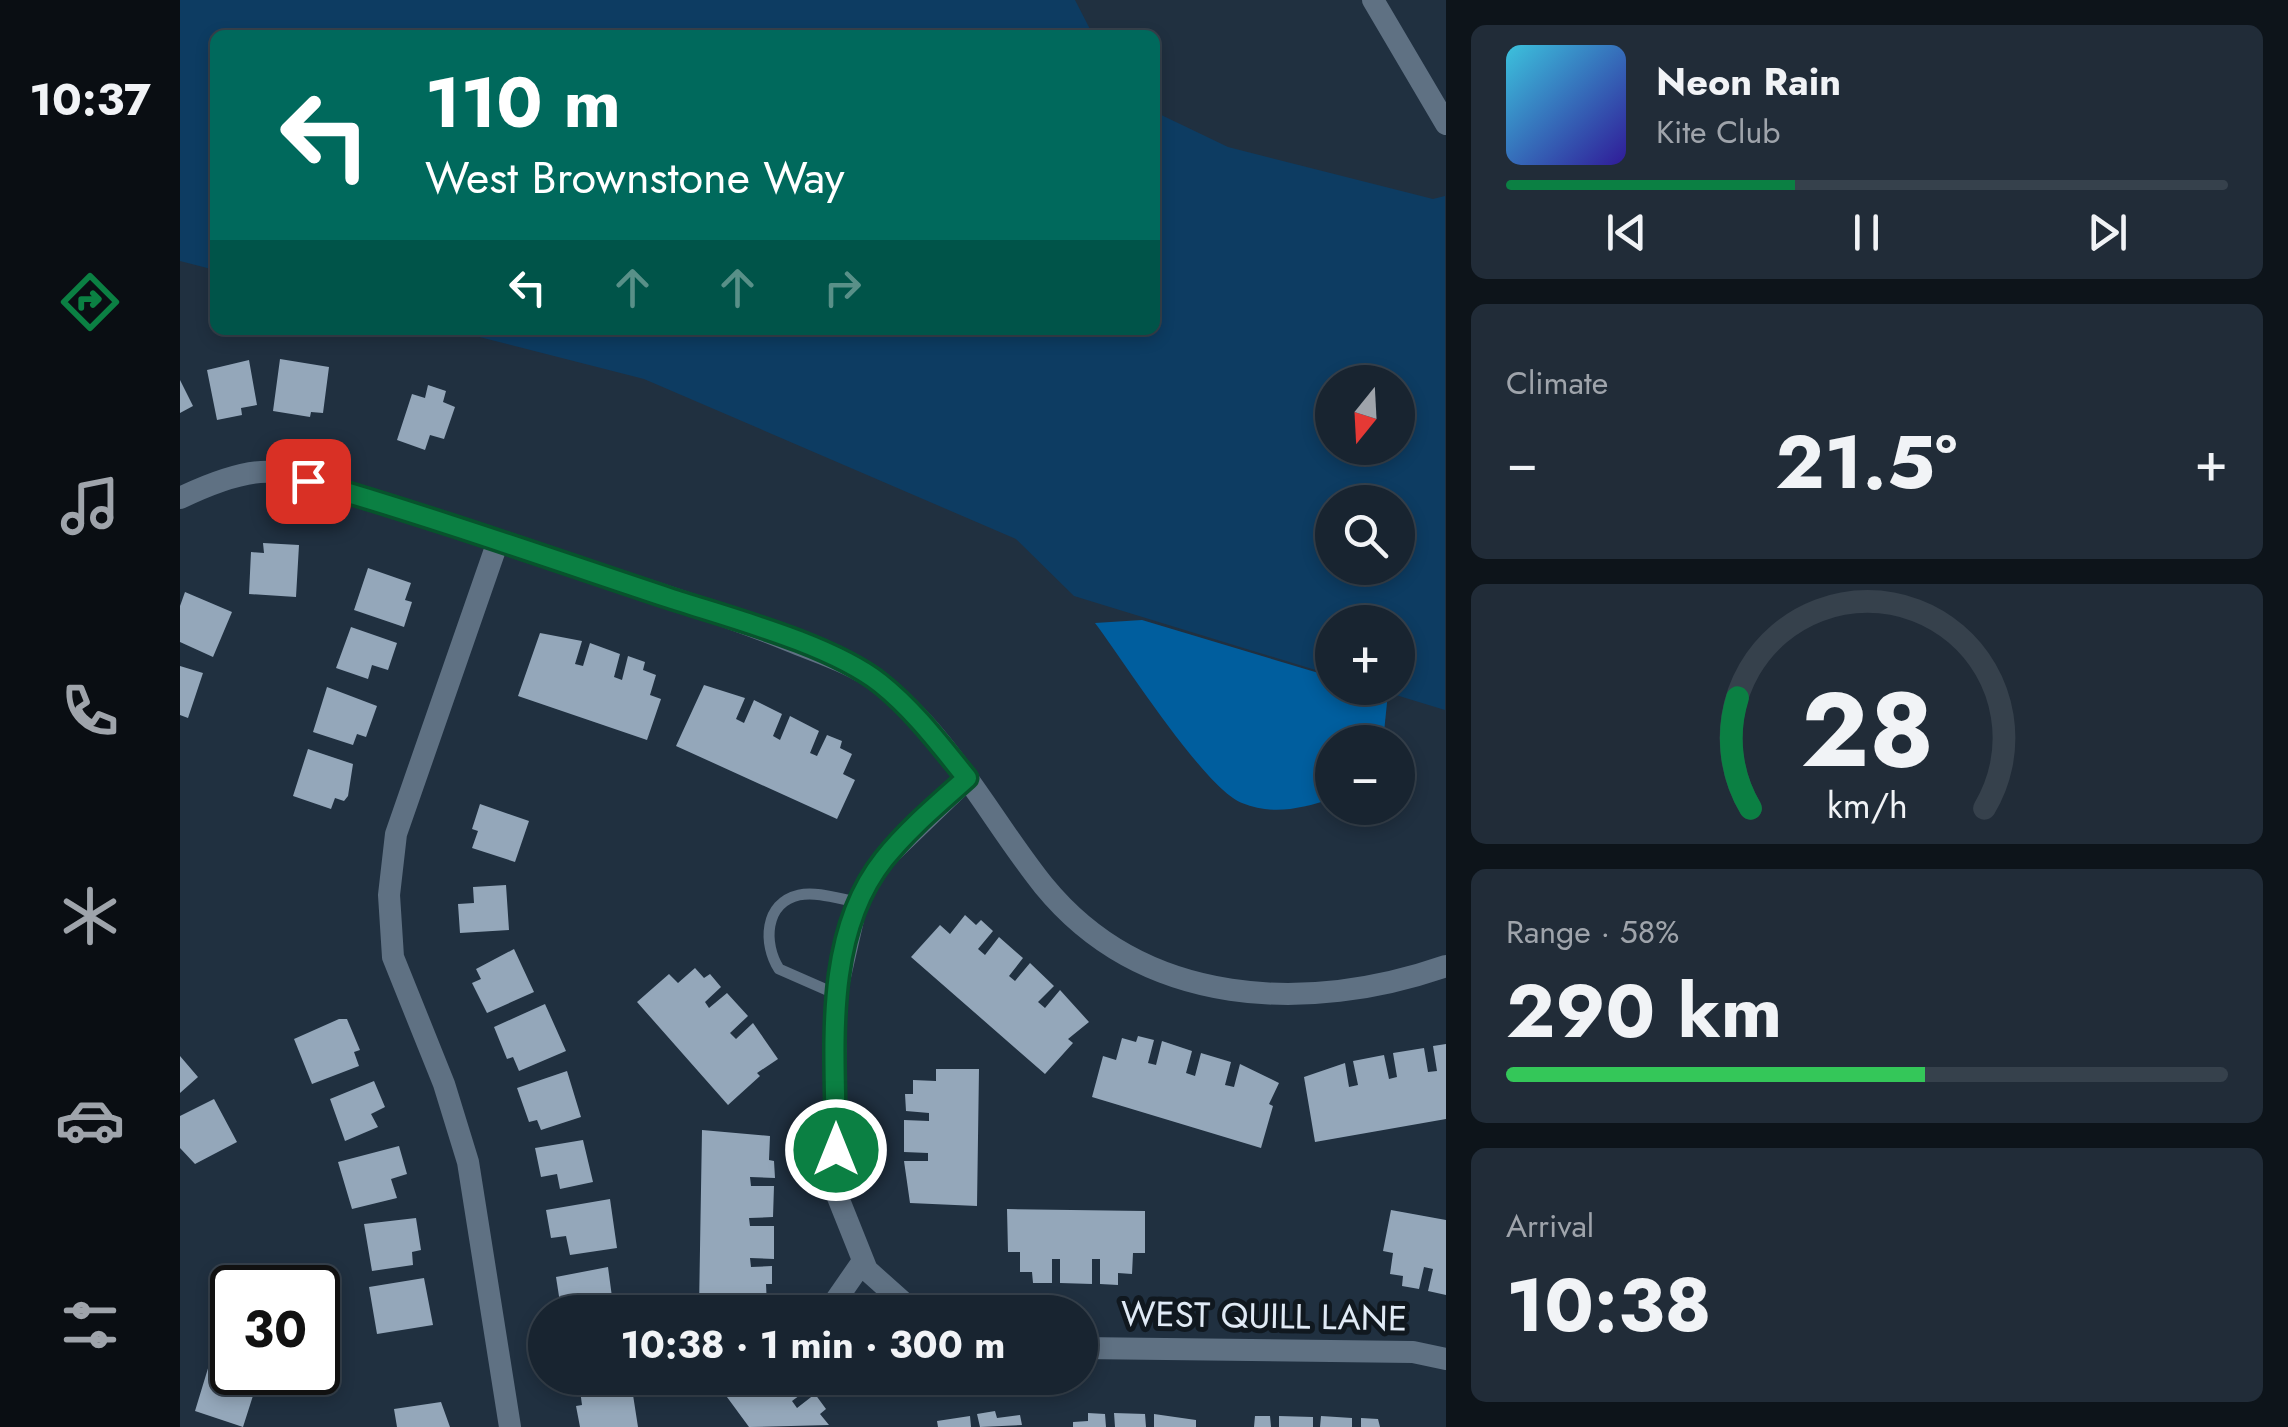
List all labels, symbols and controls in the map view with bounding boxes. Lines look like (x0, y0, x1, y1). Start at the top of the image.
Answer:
text: 110 m (425, 52, 621, 153)
text: Neon Rain (1656, 54, 1841, 109)
text: 10:37 (29, 67, 151, 132)
icon: left (260, 70, 390, 200)
text: Kite Club (1656, 109, 1780, 155)
text: West Brownstone Way (425, 145, 845, 210)
icon: previous (1599, 205, 1654, 260)
icon: pause (1839, 205, 1894, 260)
icon: next (2080, 205, 2135, 260)
icon: left (500, 260, 555, 315)
icon: ahead (605, 260, 660, 315)
icon: ahead (710, 260, 765, 315)
icon: right (815, 260, 870, 315)
icon: directions (55, 267, 125, 337)
text: Climate (1506, 360, 1608, 406)
north arrow (1315, 365, 1415, 465)
map controls (1315, 365, 1415, 825)
text: 21.5° (1775, 408, 1957, 516)
text: − (1506, 422, 1538, 502)
text: + (2194, 422, 2228, 502)
pin (266, 439, 351, 524)
icon: arrive (281, 454, 336, 509)
icon: music (55, 471, 125, 541)
button: search (1315, 485, 1415, 585)
button: + (1315, 605, 1415, 705)
text: 28 (1800, 655, 1934, 805)
icon: phone (55, 676, 125, 746)
button: − (1315, 725, 1415, 825)
text: km/h (1827, 780, 1907, 831)
icon: climate (55, 881, 125, 951)
text: Range · 58% (1506, 909, 1679, 955)
text: 290 km (1506, 957, 1782, 1065)
icon: car (55, 1085, 125, 1155)
position arrow (784, 1098, 888, 1202)
text: Arrival (1506, 1203, 1594, 1249)
text: 10:38 (1506, 1251, 1712, 1359)
speed limit sign: 30 (210, 1265, 340, 1395)
street label: WEST QUILL LANE (1120, 1289, 1408, 1343)
icon: filters (55, 1290, 125, 1360)
text: 10:38 · 1 min · 300 m (621, 1317, 1005, 1372)

